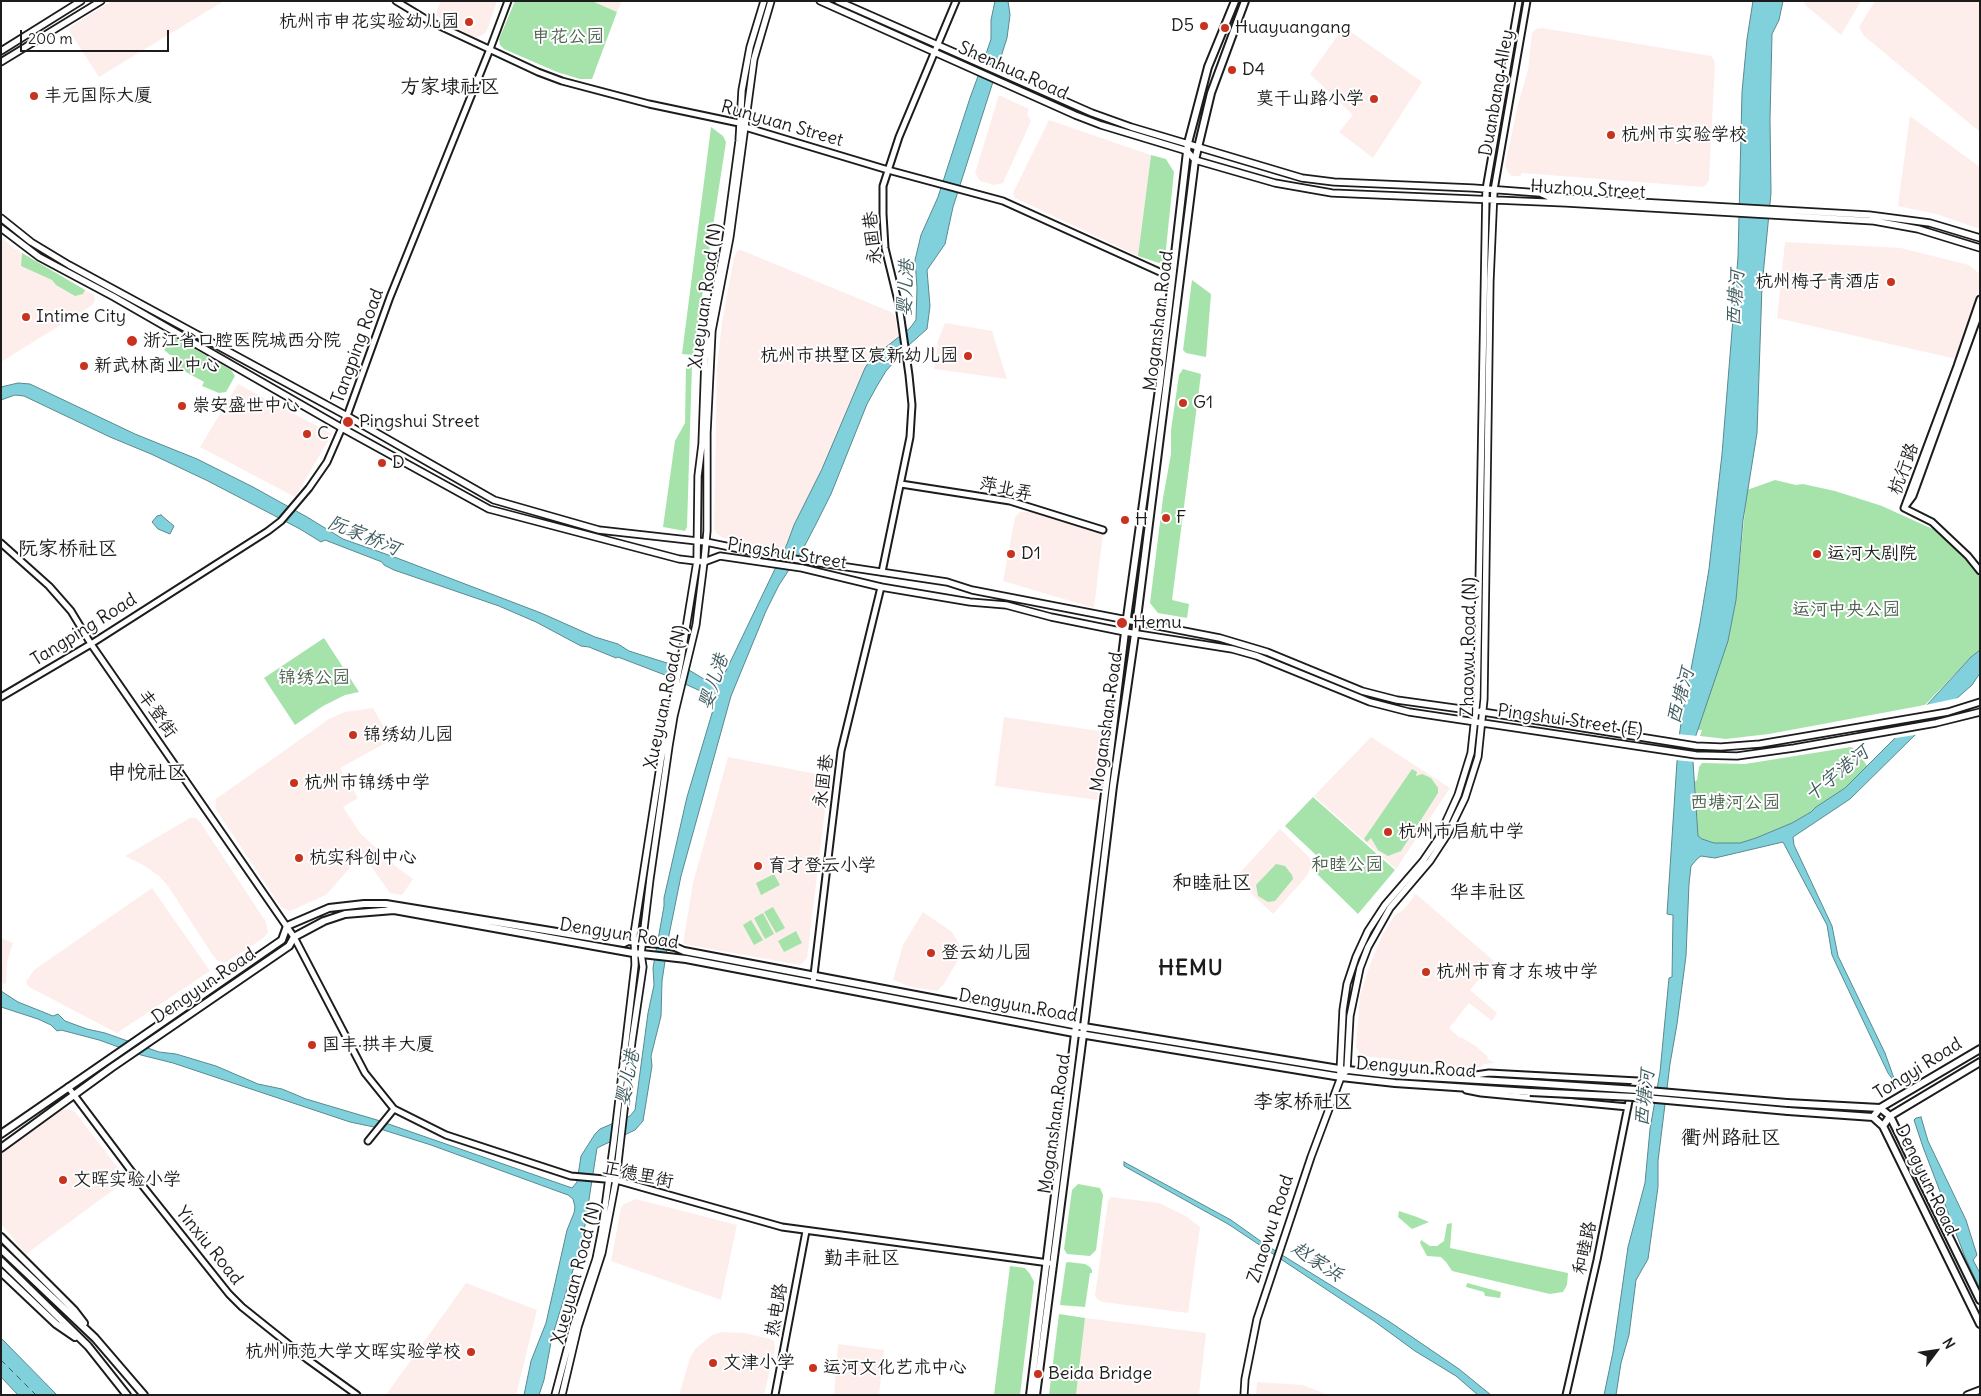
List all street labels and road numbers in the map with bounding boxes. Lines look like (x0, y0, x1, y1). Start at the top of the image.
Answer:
street label: Duanbang Alley (1475, 28, 1519, 158)
street label: Shenhua Road (955, 37, 1071, 105)
street label: Runyuan Street (719, 96, 845, 152)
street label: Huzhou Street (1530, 176, 1646, 204)
street label: 永固巷 (859, 210, 887, 266)
street label: Xueyuan Road (N) (685, 222, 727, 370)
street label: Moganshan Road (1140, 250, 1178, 392)
street label: Tangping Road (327, 286, 389, 406)
street label: 杭行路 (1885, 440, 1923, 498)
street label: 萍北弄 (977, 473, 1035, 505)
street label: Pingshui Street (726, 534, 848, 574)
street label: Zhaowu Road (N) (1457, 577, 1481, 717)
street label: Tangping Road (27, 589, 141, 671)
street label: Xueyuan Road (N) (640, 623, 692, 771)
street label: Moganshan Road (1086, 651, 1128, 793)
street label: 丰登街 (133, 686, 181, 742)
street label: Pingshui Street (E) (1496, 700, 1644, 742)
street label: 永固巷 (810, 753, 838, 809)
street label: Dengyun Road (558, 914, 680, 954)
street label: Dengyun Road (148, 943, 260, 1029)
street label: Dengyun Road (957, 985, 1079, 1027)
street label: Tongyi Road (1870, 1033, 1966, 1105)
street label: Moganshan Road (1034, 1053, 1076, 1195)
street label: Dengyun Road (1355, 1053, 1477, 1083)
street label: Dengyun Road (1890, 1121, 1962, 1239)
street label: 正德里街 (601, 1157, 675, 1193)
street label: Zhaowu Road (1243, 1172, 1299, 1286)
street label: Xueyuan Road (N) (548, 1199, 606, 1347)
street label: Yinxiu Road (171, 1203, 247, 1289)
street label: 和睦路 (1569, 1219, 1601, 1277)
street label: 热电路 (762, 1282, 792, 1338)

